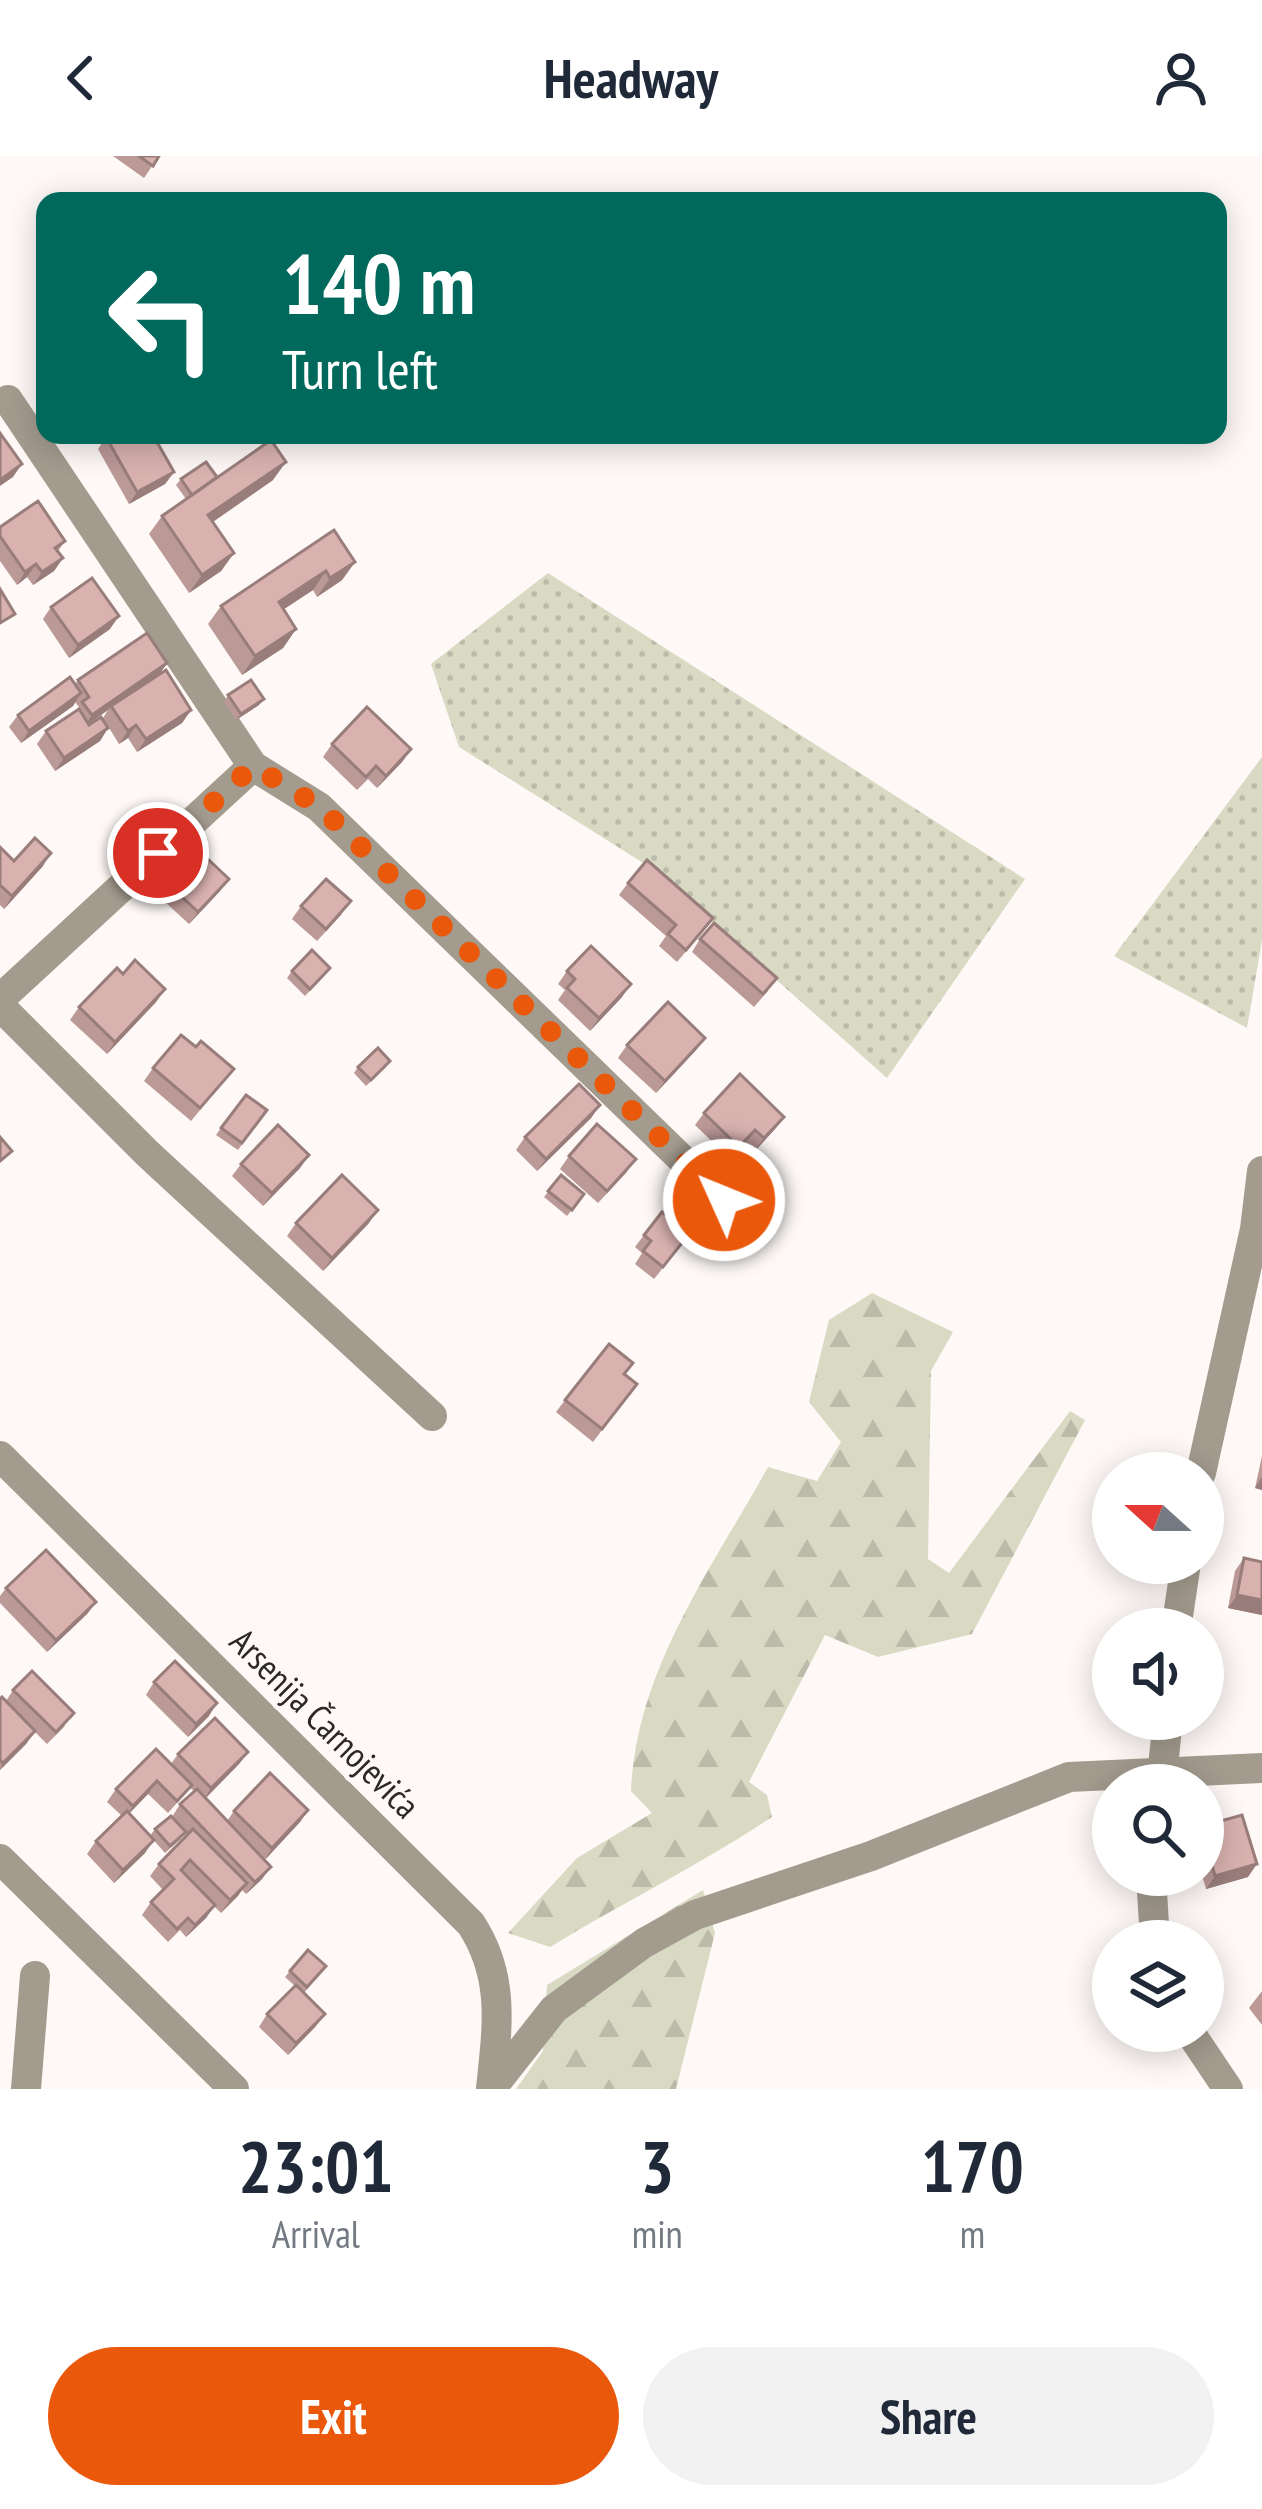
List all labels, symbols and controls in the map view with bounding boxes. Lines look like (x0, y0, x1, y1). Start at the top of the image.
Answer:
text: Headway (544, 43, 718, 113)
icon: back (48, 45, 114, 111)
icon: person (1148, 45, 1214, 111)
text: 140 m (282, 228, 475, 337)
icon: left (84, 240, 240, 396)
text: Turn left (282, 334, 438, 404)
pin (107, 802, 209, 904)
icon: arrive (125, 820, 191, 886)
position arrow (661, 1137, 787, 1263)
north arrow (1092, 1452, 1224, 1584)
map controls (1092, 1452, 1224, 2052)
button: sound (1092, 1608, 1224, 1740)
street label: Arsenija Čarnojevića (220, 1618, 430, 1828)
button: search (1092, 1764, 1224, 1896)
button: layers (1092, 1920, 1224, 2052)
text: 23:01 (238, 2119, 394, 2212)
text: 3 (640, 2119, 674, 2212)
text: 170 (921, 2119, 1024, 2212)
text: Arrival (272, 2208, 360, 2259)
text: min (632, 2208, 683, 2259)
text: m (960, 2208, 985, 2259)
button: Exit (48, 2347, 619, 2485)
button: Share (643, 2347, 1214, 2485)

